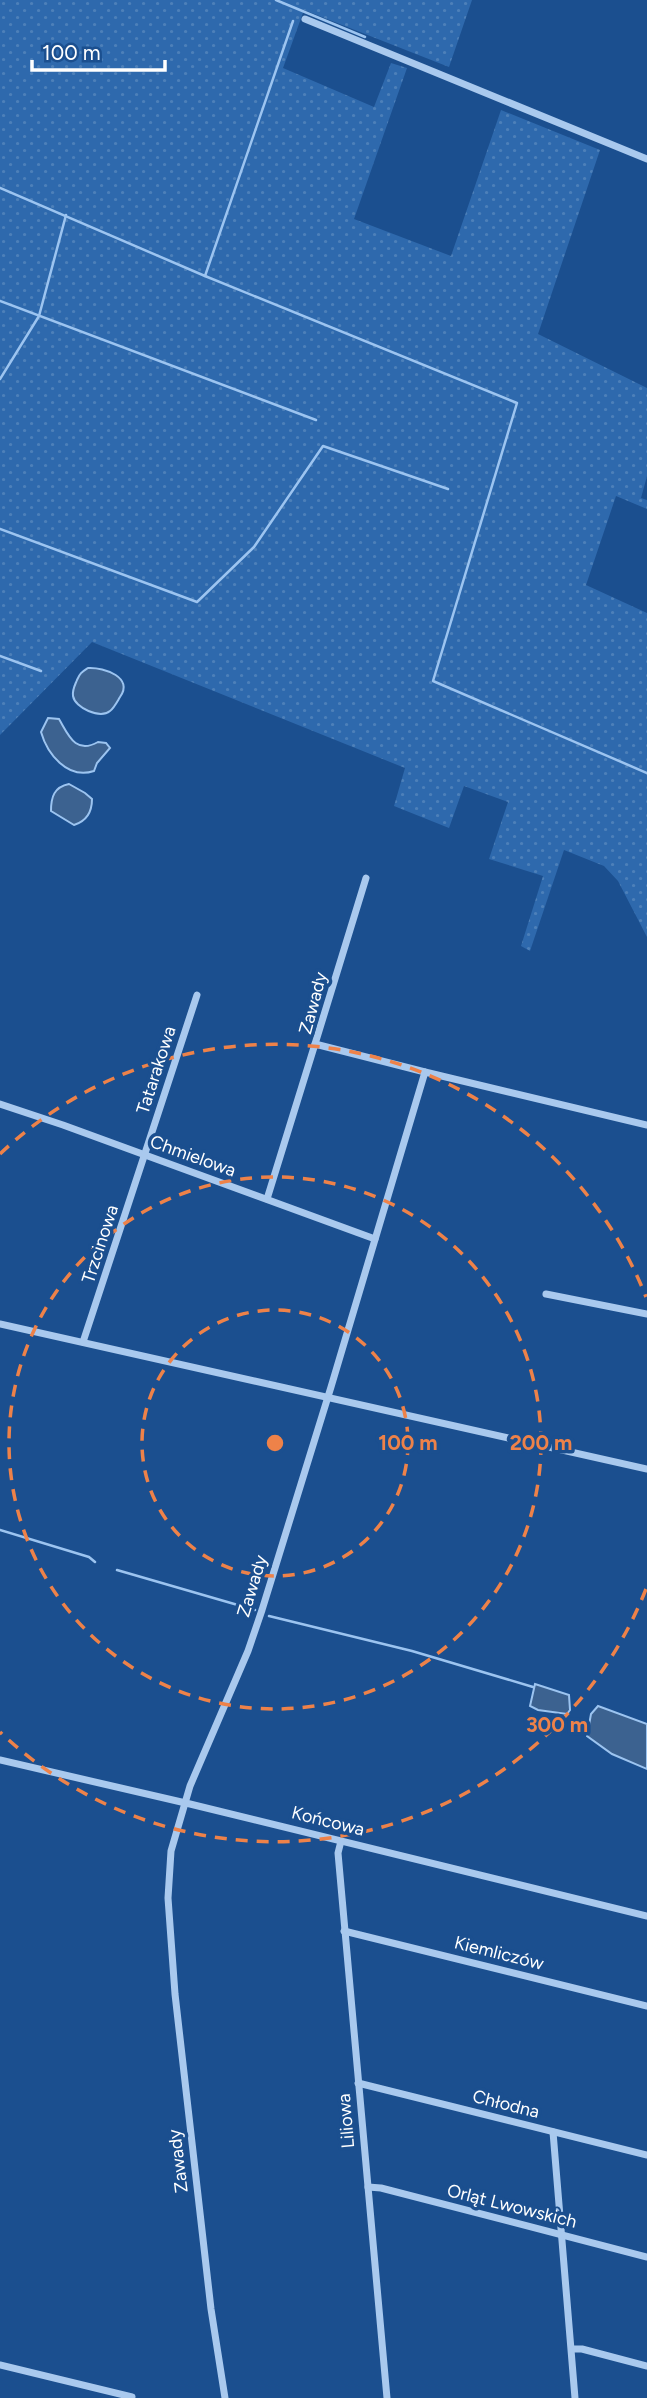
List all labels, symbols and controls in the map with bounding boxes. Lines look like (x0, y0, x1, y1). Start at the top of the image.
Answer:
scale bar (32, 28, 164, 72)
text: 100 m (42, 40, 101, 65)
street label: Zawady (294, 969, 332, 1037)
street label: Tatarakowa (131, 1023, 181, 1117)
street label: Chmielowa (147, 1130, 239, 1182)
street label: Trzcinowa (77, 1202, 123, 1286)
text: 100 m (378, 1430, 438, 1455)
text: 200 m (510, 1430, 572, 1455)
centre of rings (263, 1431, 287, 1455)
street label: Zawady (232, 1552, 272, 1620)
text: 300 m (526, 1712, 588, 1737)
street label: Końcowa (289, 1801, 367, 1841)
street label: Kiemliczów (452, 1931, 546, 1975)
street label: Chłodna (470, 2085, 542, 2123)
street label: Liliowa (333, 2093, 359, 2149)
street label: Zawady (163, 2128, 193, 2194)
street label: Orląt Lwowskich (445, 2179, 579, 2233)

